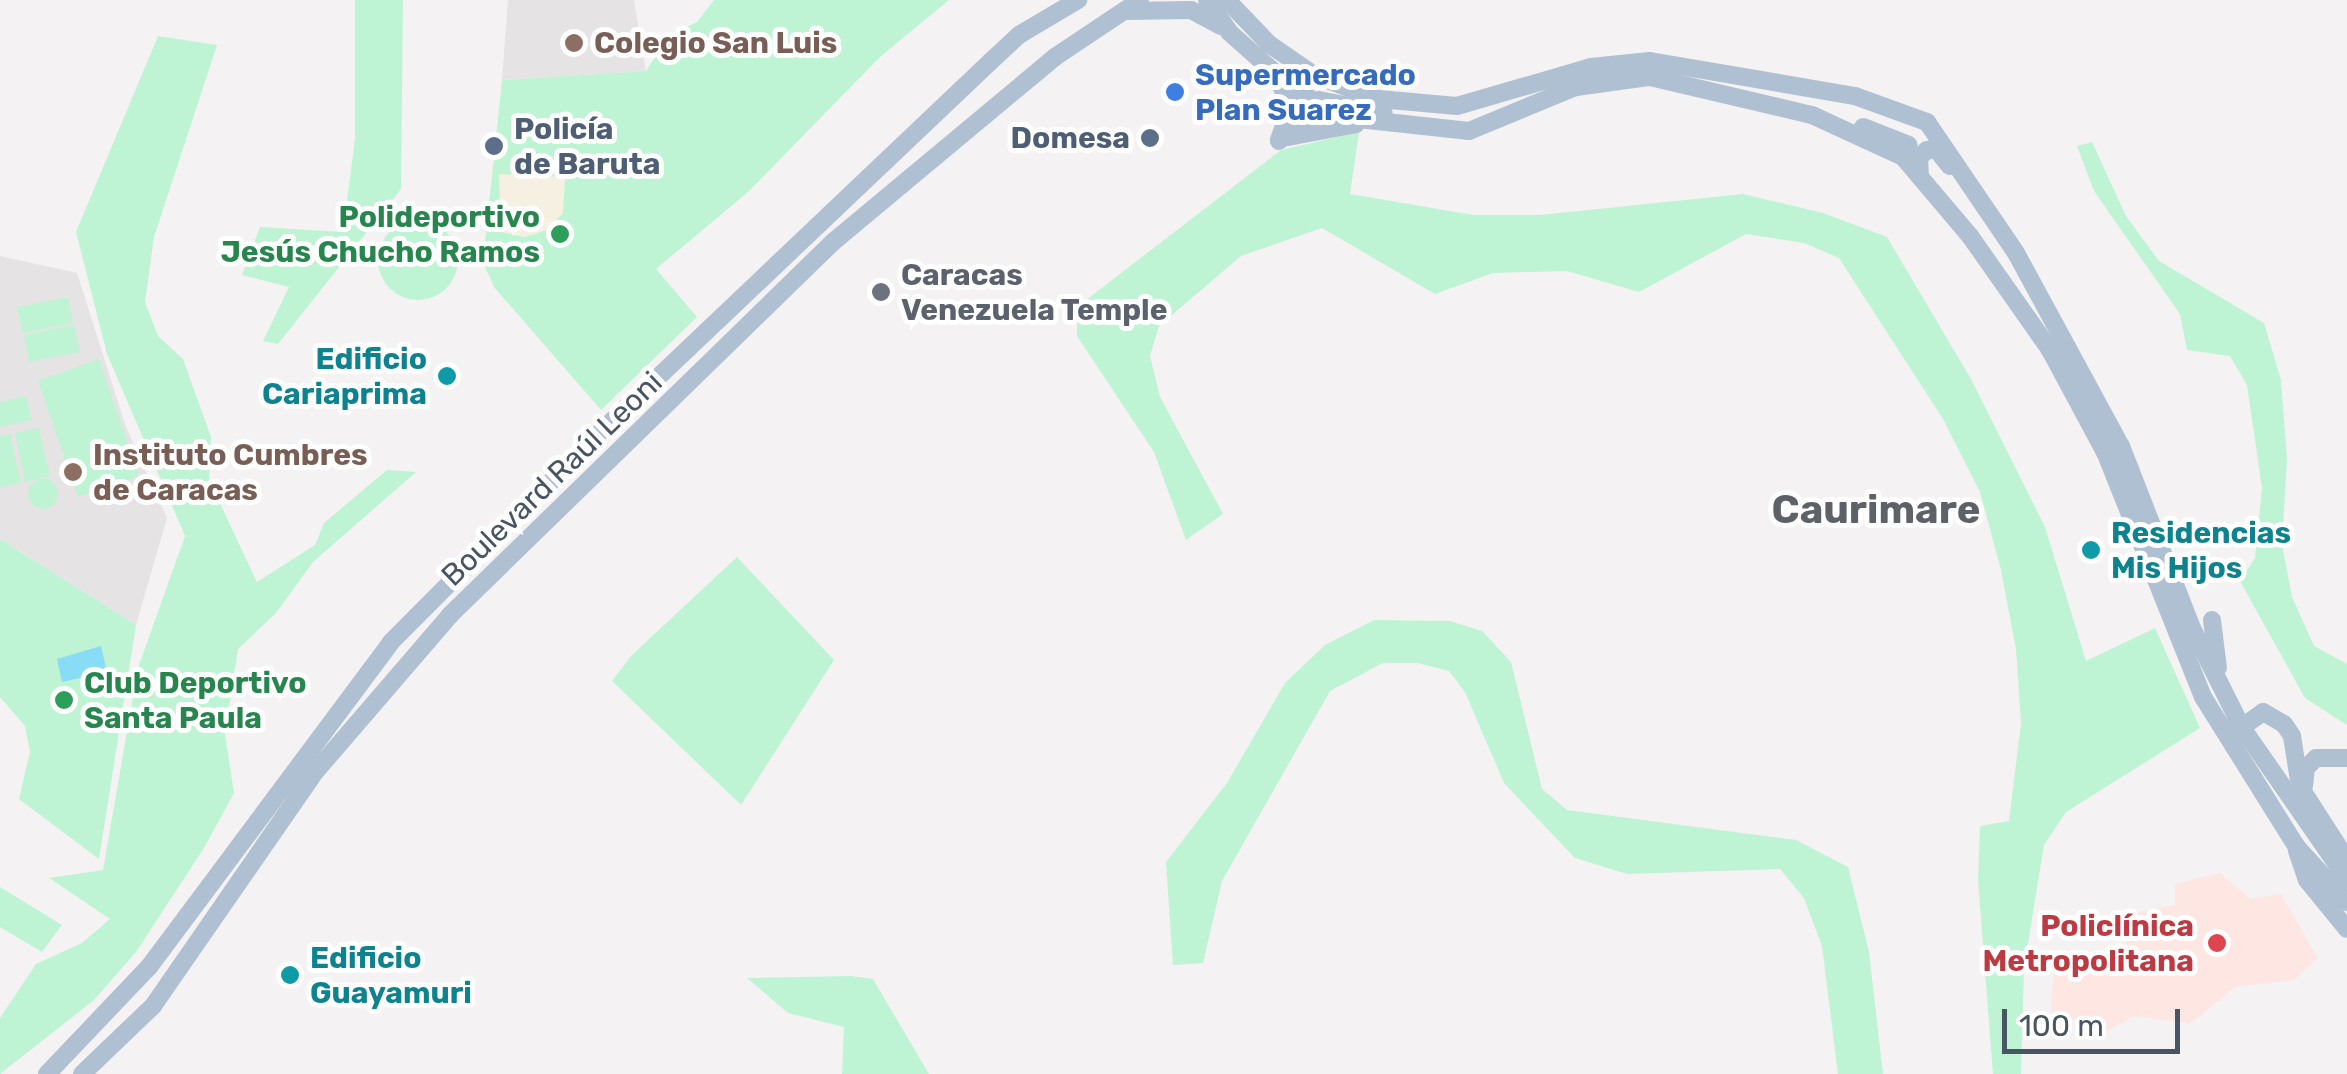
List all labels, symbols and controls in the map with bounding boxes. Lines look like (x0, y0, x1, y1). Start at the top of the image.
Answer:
place label: Colegio San Luis (594, 25, 837, 61)
marker: Colegio San Luis (563, 32, 585, 54)
place label: Supermercado Plan Suarez (1195, 57, 1416, 128)
marker: Supermercado Plan Suarez (1164, 81, 1186, 103)
place label: Policía de Baruta (514, 111, 661, 182)
place label: Domesa (1011, 120, 1130, 156)
marker: Domesa (1139, 127, 1161, 149)
marker: Policía de Baruta (483, 135, 505, 157)
place label: Polideportivo Jesús Chucho Ramos (221, 199, 540, 270)
marker: Polideportivo Jesús Chucho Ramos (549, 223, 571, 245)
place label: Caracas Venezuela Temple (901, 257, 1168, 328)
marker: Caracas Venezuela Temple (870, 281, 892, 303)
place label: Edificio Cariaprima (262, 341, 427, 412)
street label: Boulevard Raúl Leoni (434, 364, 670, 594)
marker: Edificio Cariaprima (436, 365, 458, 387)
place label: Instituto Cumbres de Caracas (93, 437, 368, 508)
marker: Instituto Cumbres de Caracas (62, 461, 84, 483)
district label: Caurimare (1772, 486, 1980, 534)
place label: Residencias Mis Hijos (2111, 515, 2291, 586)
marker: Residencias Mis Hijos (2080, 539, 2102, 561)
place label: Club Deportivo Santa Paula (84, 665, 307, 736)
marker: Club Deportivo Santa Paula (53, 689, 75, 711)
place label: Policlínica Metropolitana (1982, 908, 2194, 978)
marker: Policlínica Metropolitana (2204, 930, 2230, 956)
place label: Edificio Guayamuri (310, 940, 472, 1010)
marker: Edificio Guayamuri (279, 964, 301, 986)
scale bar (2007, 989, 2184, 1051)
text: 100 m (2019, 1008, 2104, 1044)

